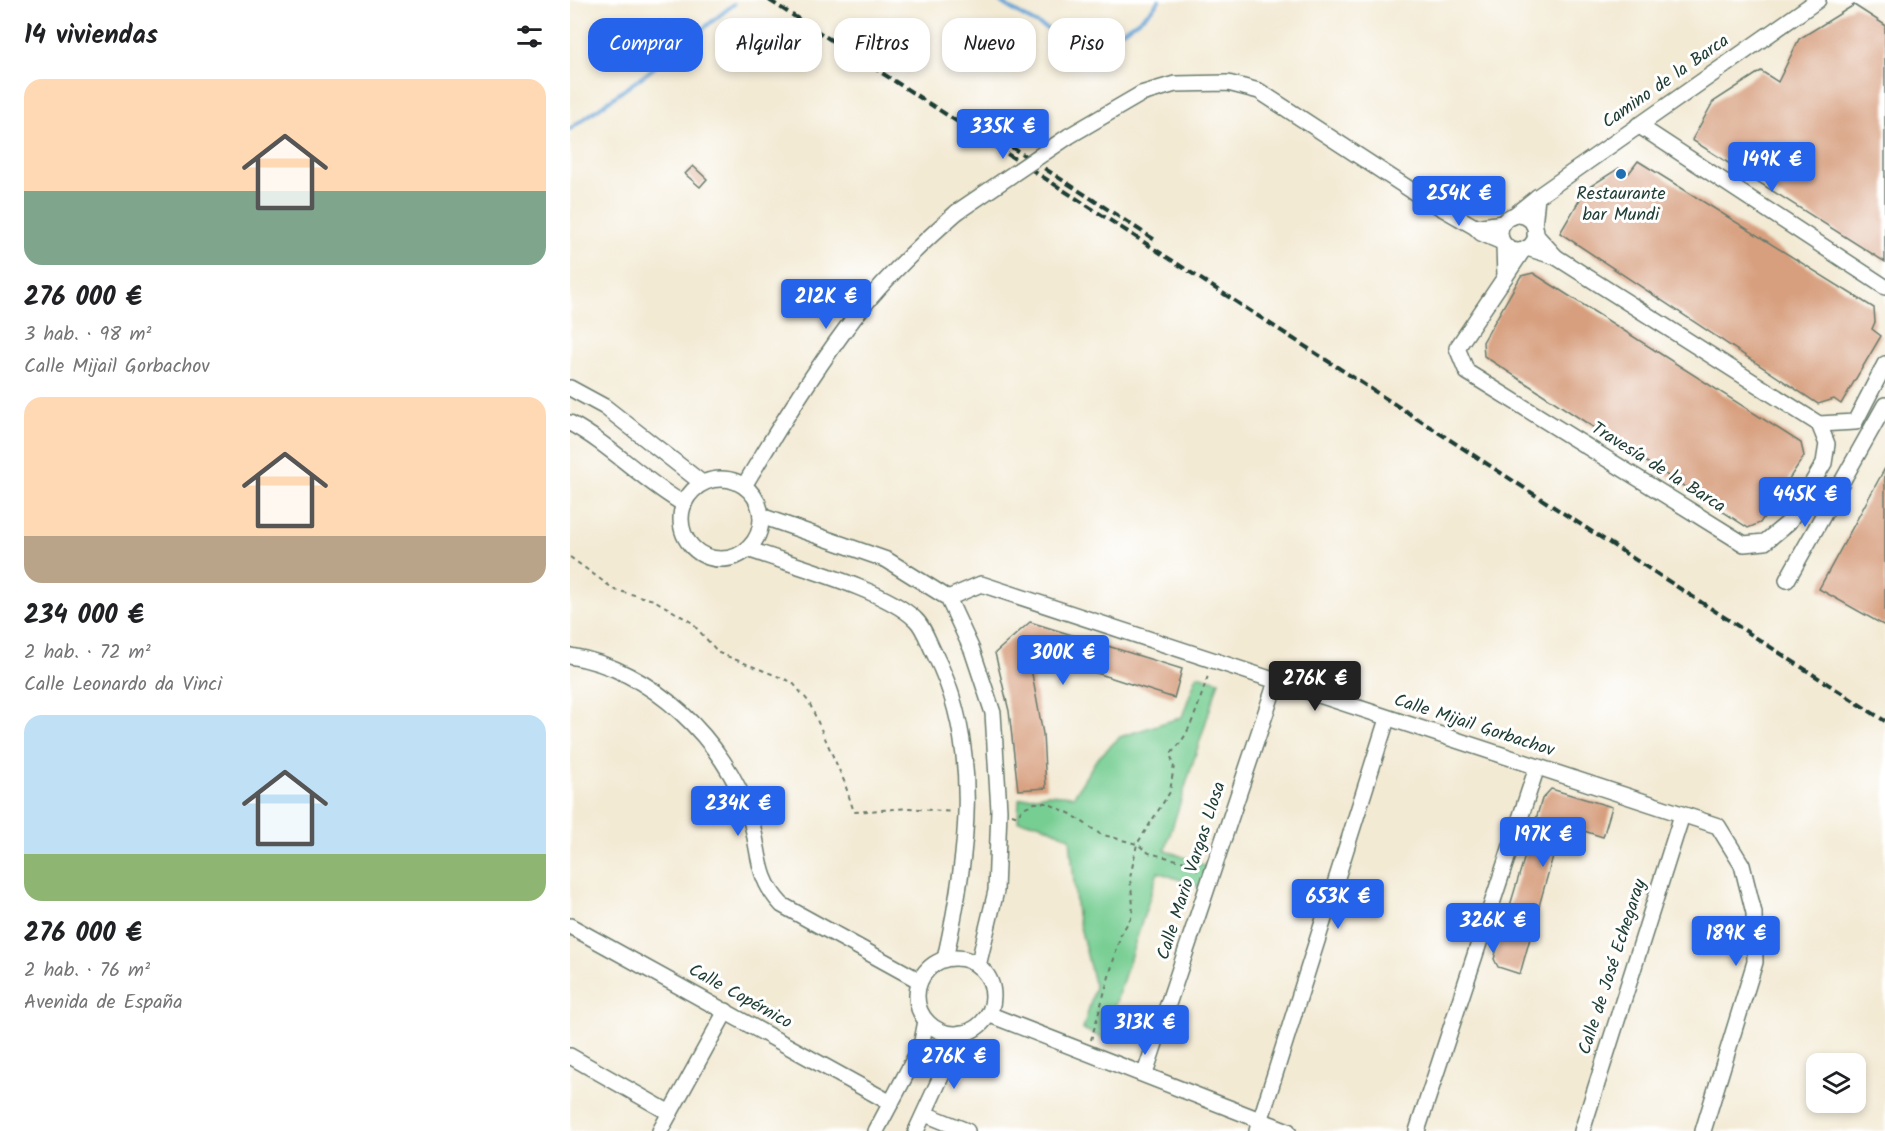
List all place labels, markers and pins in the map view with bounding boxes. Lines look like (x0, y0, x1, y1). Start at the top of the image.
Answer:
pin: 335K € (954, 109, 1052, 160)
pin: 149K € (1723, 142, 1821, 193)
marker: Restaurante bar Mundi (1614, 167, 1628, 181)
pin: 254K € (1410, 176, 1508, 227)
place label: Restaurante bar Mundi (1576, 180, 1666, 230)
pin: 212K € (777, 279, 875, 330)
pin: 445K € (1756, 477, 1854, 528)
pin: 300K € (1014, 635, 1112, 686)
pin: 276K € (1266, 661, 1364, 712)
pin: 234K € (689, 786, 787, 837)
pin: 197K € (1494, 817, 1592, 868)
pin: 653K € (1289, 879, 1387, 930)
pin: 326K € (1444, 903, 1542, 954)
pin: 189K € (1687, 916, 1785, 967)
pin: 313K € (1096, 1005, 1194, 1056)
pin: 276K € (905, 1039, 1003, 1090)

